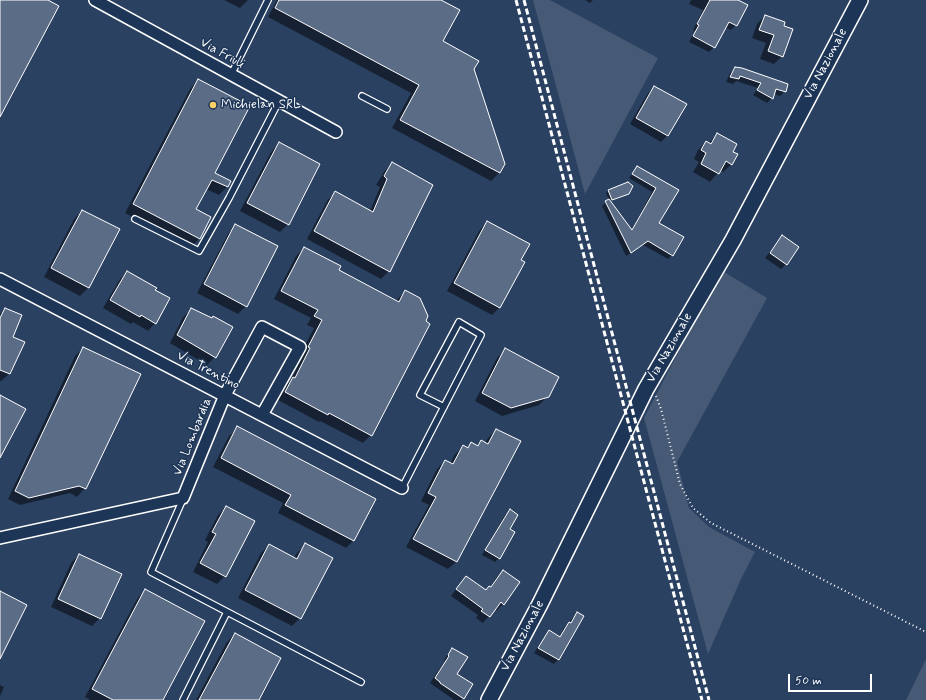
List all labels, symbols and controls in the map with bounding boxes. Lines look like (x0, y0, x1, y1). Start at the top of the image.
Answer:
street label: Via Nazionale (801, 26, 851, 102)
street label: Via Friuli (197, 35, 247, 73)
place label: Michielan SRL (221, 97, 301, 113)
marker: Michielan SRL (208, 100, 218, 110)
street label: Via Nazionale (644, 310, 696, 386)
street label: Via Trentino (174, 348, 242, 394)
street label: Via Lombardia (170, 396, 216, 478)
street label: Via Nazionale (498, 598, 548, 674)
scale bar (790, 666, 874, 692)
text: 50 m (795, 673, 822, 689)

